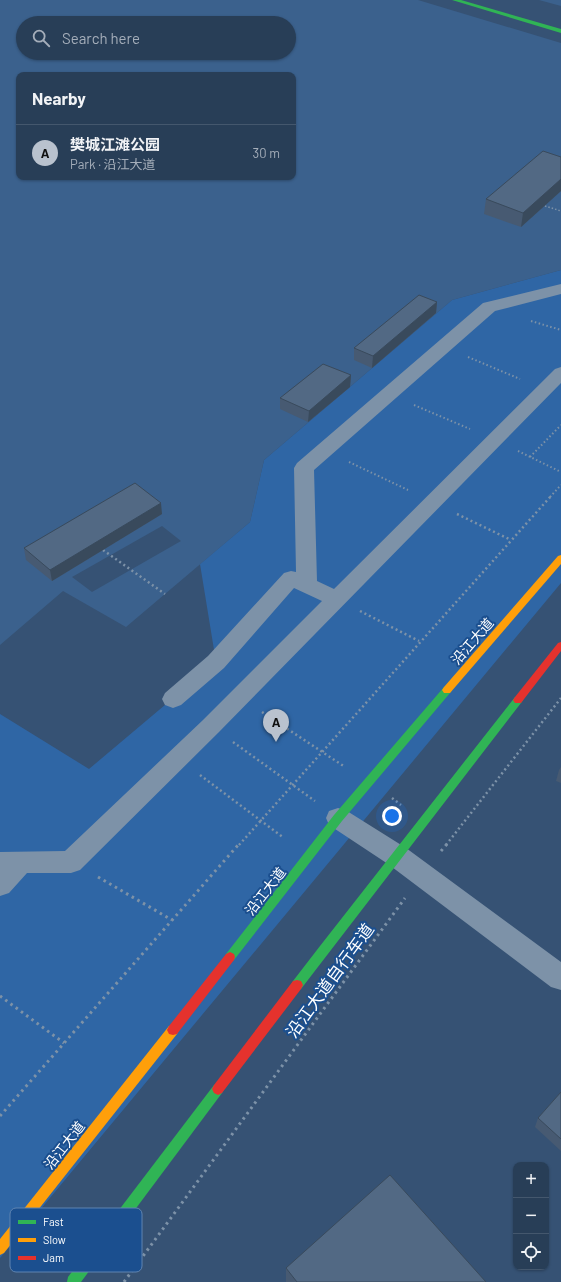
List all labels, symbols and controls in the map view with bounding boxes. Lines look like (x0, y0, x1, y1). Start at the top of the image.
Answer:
search box (16, 16, 296, 60)
icon: search (30, 27, 52, 49)
text: Search here (62, 29, 140, 47)
text: Nearby (32, 88, 86, 108)
text: 樊城江滩公园 (70, 135, 160, 153)
text: A (41, 145, 49, 161)
text: 30 m (253, 145, 280, 161)
text: Park · 沿江大道 (70, 156, 155, 172)
street label: 沿江大道 (447, 614, 497, 668)
pin: A (263, 709, 289, 742)
your location (382, 806, 402, 826)
street label: 沿江大道 (241, 864, 289, 918)
street label: 沿江大道自行车道 (281, 919, 377, 1041)
street label: 沿江大道 (40, 1118, 88, 1172)
map controls (513, 1162, 549, 1270)
button: + (513, 1162, 549, 1198)
button: − (513, 1198, 549, 1234)
legend (10, 1208, 142, 1272)
text: Fast (43, 1215, 64, 1228)
text: Slow (43, 1233, 66, 1246)
button: locate (513, 1234, 549, 1270)
text: Jam (43, 1251, 64, 1264)

